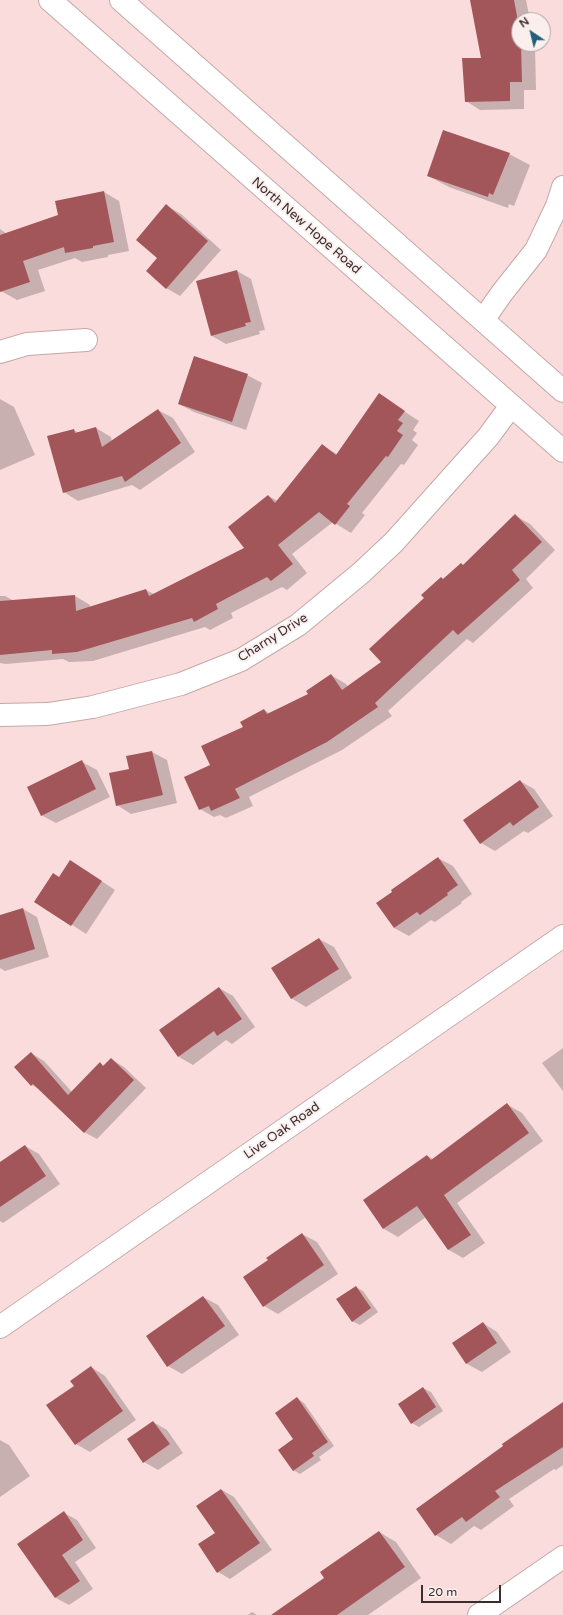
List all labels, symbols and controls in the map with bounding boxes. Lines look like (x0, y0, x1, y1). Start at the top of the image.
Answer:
north arrow (511, 12, 551, 52)
text: N (517, 15, 532, 30)
street label: North New Hope Road (248, 174, 364, 278)
street label: Charny Drive (235, 610, 311, 666)
street label: Live Oak Road (241, 1099, 323, 1163)
scale bar (423, 1577, 503, 1603)
text: 20 m (428, 1585, 457, 1599)

